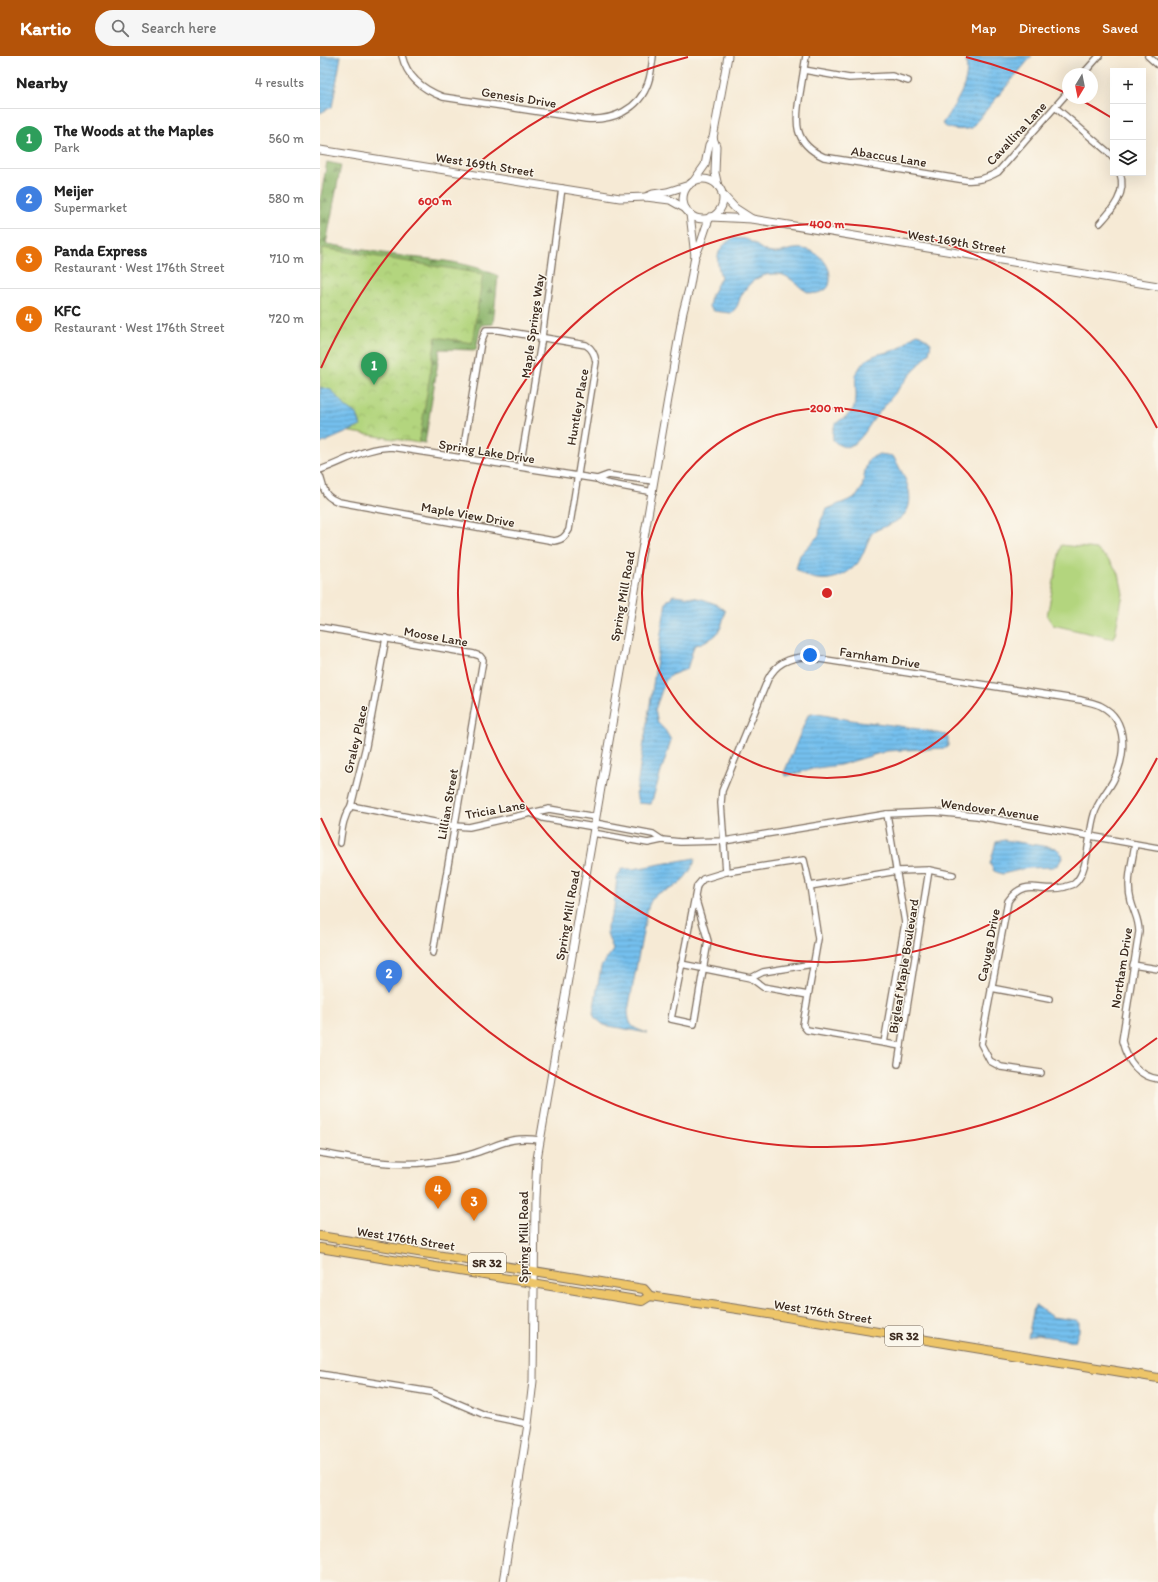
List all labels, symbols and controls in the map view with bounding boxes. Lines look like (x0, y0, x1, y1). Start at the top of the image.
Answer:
search box (95, 10, 375, 46)
text: Kartio (20, 17, 71, 40)
icon: search (109, 17, 131, 39)
text: Search here (141, 19, 216, 37)
text: Map (971, 20, 997, 37)
text: Directions (1019, 20, 1080, 37)
text: Saved (1102, 20, 1138, 37)
north arrow (1062, 68, 1098, 104)
map controls (1110, 68, 1146, 176)
button: + (1110, 68, 1146, 104)
text: Nearby (16, 72, 68, 92)
text: 4 results (255, 75, 304, 90)
street label: Genesis Drive (480, 84, 558, 111)
street label: Cavallina Lane (983, 98, 1050, 168)
button: − (1110, 104, 1146, 140)
text: The Woods at the Maples (54, 122, 214, 140)
text: 1 (26, 131, 32, 146)
text: 560 m (268, 131, 304, 146)
text: Park (54, 140, 80, 155)
button: layers (1110, 140, 1146, 176)
street label: Abaccus Lane (850, 143, 928, 170)
street label: West 169th Street (435, 149, 535, 180)
text: Meijer (54, 182, 93, 200)
text: 2 (26, 191, 32, 206)
text: 580 m (268, 191, 304, 206)
text: 600 m (418, 194, 453, 208)
text: Supermarket (54, 200, 127, 215)
text: 400 m (810, 217, 845, 231)
street label: West 169th Street (907, 226, 1007, 257)
text: Panda Express (54, 242, 147, 260)
text: 3 (25, 251, 33, 266)
text: 710 m (270, 251, 304, 266)
text: Restaurant · West 176th Street (54, 260, 225, 275)
street label: Maple Springs Way (518, 273, 547, 379)
text: KFC (54, 302, 81, 320)
text: 4 (25, 311, 33, 326)
text: 720 m (269, 311, 304, 326)
text: Restaurant · West 176th Street (54, 320, 225, 335)
pin: 1 (361, 352, 387, 385)
street label: Huntley Place (563, 368, 592, 447)
text: 200 m (810, 401, 845, 415)
street label: Spring Lake Drive (438, 436, 536, 466)
street label: Maple View Drive (420, 499, 516, 530)
street label: Spring Mill Road (607, 550, 638, 643)
centre of rings (820, 586, 834, 600)
street label: Moose Lane (403, 623, 469, 650)
street label: Farnham Drive (839, 644, 921, 671)
your location (800, 645, 820, 665)
street label: Graley Place (340, 703, 371, 775)
street label: Lillian Street (434, 767, 461, 841)
street label: Wendover Avenue (940, 795, 1040, 824)
street label: Tricia Lane (464, 797, 526, 822)
street label: Spring Mill Road (552, 869, 583, 962)
street label: Bigleaf Maple Boulevard (885, 898, 922, 1034)
street label: Cayuga Drive (974, 907, 1003, 983)
street label: Northam Drive (1108, 927, 1135, 1010)
pin: 2 (376, 960, 402, 993)
pin: 4 (425, 1176, 451, 1209)
pin: 3 (461, 1188, 487, 1221)
street label: Spring Mill Road (516, 1191, 531, 1283)
street label: West 176th Street (356, 1223, 456, 1254)
road number: SR 32 (468, 1253, 506, 1273)
street label: West 176th Street (773, 1296, 873, 1327)
road number: SR 32 (885, 1326, 923, 1346)

